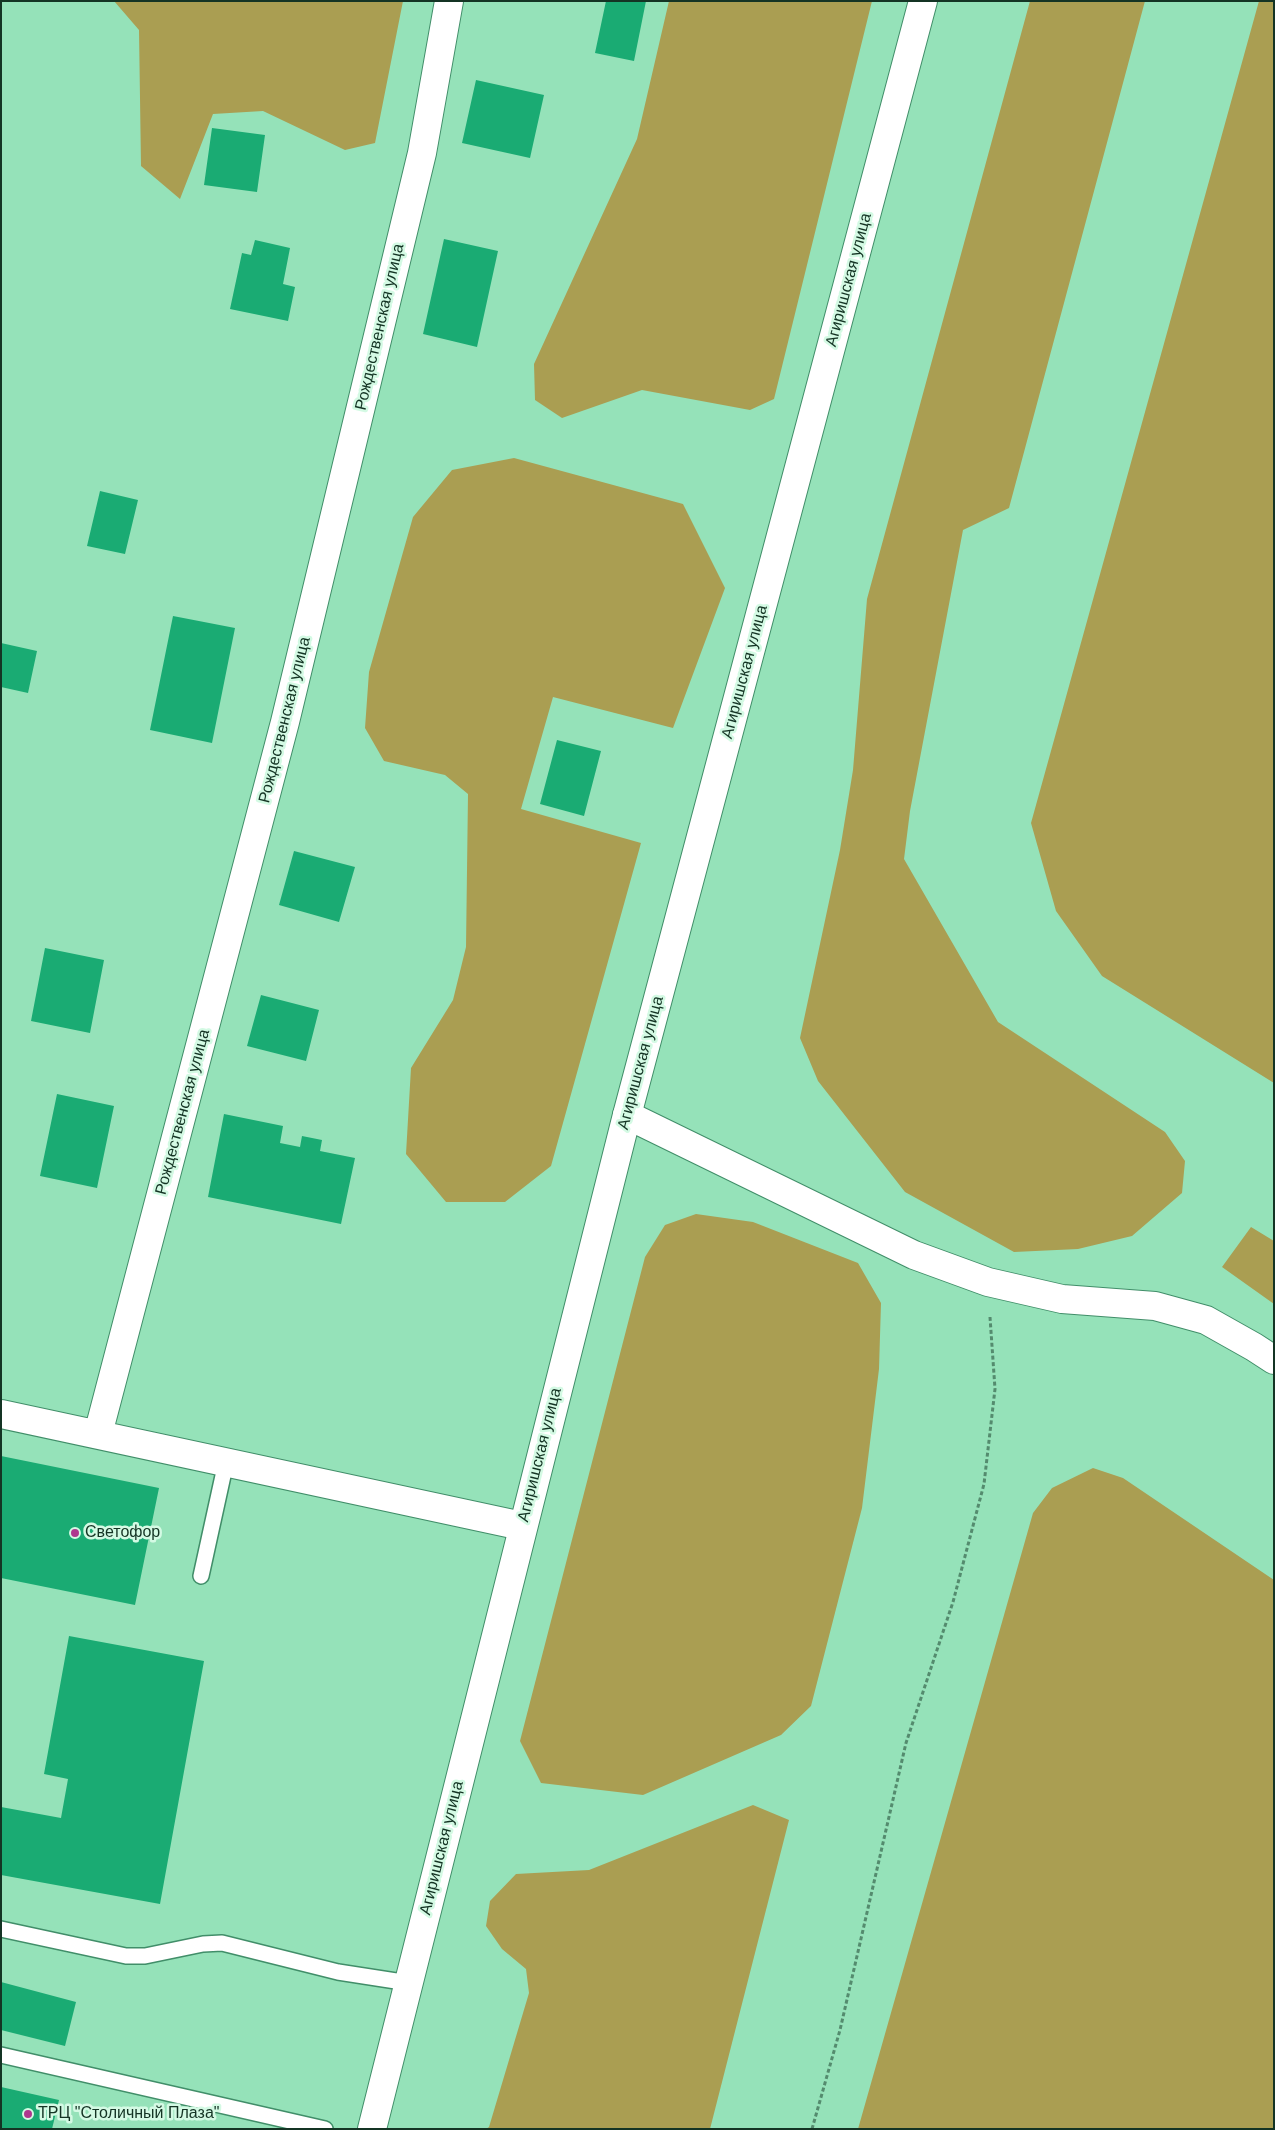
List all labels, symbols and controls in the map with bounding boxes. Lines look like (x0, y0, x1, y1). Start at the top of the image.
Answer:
street label: Агиришская улица (822, 211, 876, 349)
street label: Рождественская улица (351, 242, 409, 412)
street label: Агиришская улица (718, 603, 772, 741)
street label: Рождественская улица (255, 635, 315, 805)
street label: Агиришская улица (614, 994, 668, 1132)
street label: Рождественская улица (152, 1027, 214, 1197)
street label: Агиришская улица (514, 1386, 566, 1524)
place label: Светофор (85, 1523, 160, 1543)
marker: Светофор (69, 1527, 81, 1539)
street label: Агиришская улица (416, 1779, 468, 1917)
place label: ТРЦ "Столичный Плаза" (38, 2104, 219, 2124)
marker: ТРЦ "Столичный Плаза" (22, 2108, 34, 2120)

